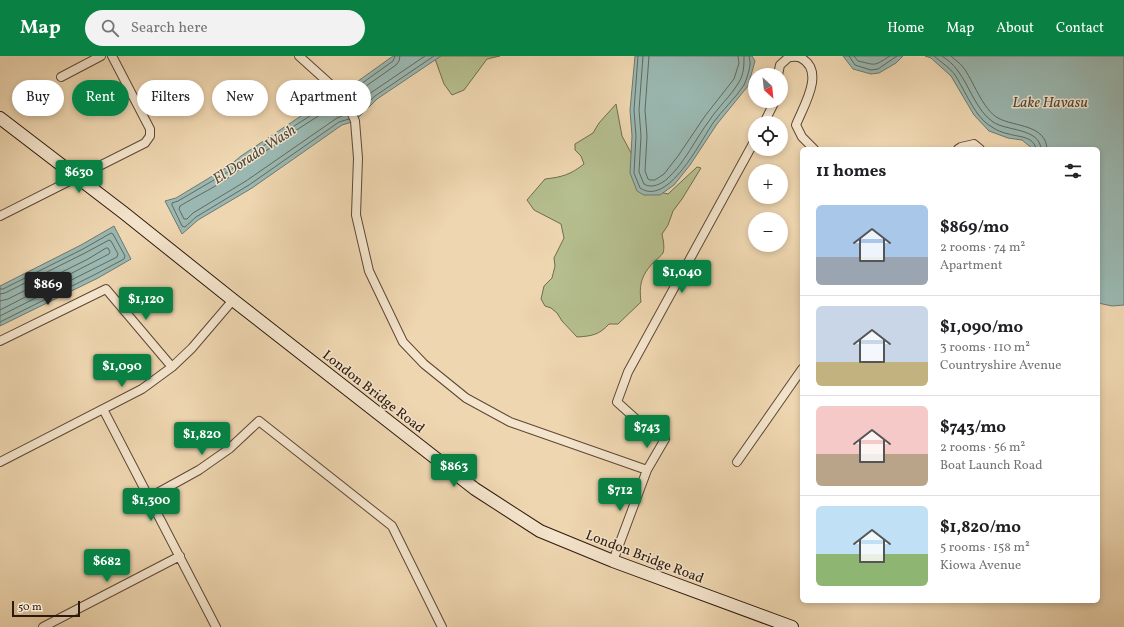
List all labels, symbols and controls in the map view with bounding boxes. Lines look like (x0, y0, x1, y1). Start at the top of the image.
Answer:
search box (85, 10, 365, 46)
text: Map (20, 15, 61, 41)
icon: search (99, 17, 121, 39)
text: Search here (131, 18, 208, 39)
text: Home (887, 19, 924, 38)
text: Map (946, 19, 974, 38)
text: About (996, 19, 1034, 38)
text: Contact (1056, 19, 1104, 38)
north arrow (748, 68, 788, 108)
map controls (748, 68, 788, 252)
chip: Buy (12, 80, 64, 116)
chip: Rent (72, 80, 129, 116)
chip: Filters (137, 80, 204, 116)
chip: New (212, 80, 268, 116)
chip: Apartment (276, 80, 371, 116)
water label: Lake Havasu (1012, 93, 1088, 114)
button: locate (748, 116, 788, 156)
water label: El Dorado Wash (209, 120, 301, 190)
pin: $630 (55, 160, 103, 194)
text: 11 homes (816, 160, 886, 183)
icon: filters (1062, 160, 1084, 182)
text: $630 (65, 164, 93, 182)
button: + (748, 164, 788, 204)
button: − (748, 212, 788, 252)
text: $869/mo (940, 216, 1009, 239)
icon: home (848, 221, 896, 269)
text: 2 rooms · 74 m² (940, 239, 1025, 257)
text: Apartment (940, 257, 1003, 275)
pin: $1,040 (649, 260, 715, 294)
text: $1,040 (662, 264, 702, 282)
pin: $869 (24, 272, 72, 306)
text: $869 (34, 276, 62, 294)
pin: $1,120 (113, 287, 179, 321)
text: $1,120 (128, 291, 164, 309)
text: $1,090/mo (940, 316, 1023, 339)
icon: home (848, 322, 896, 370)
text: 3 rooms · 110 m² (940, 339, 1030, 357)
street label: London Bridge Road (318, 346, 428, 438)
pin: $1,090 (89, 354, 155, 388)
text: Countryshire Avenue (940, 357, 1062, 375)
text: $1,090 (102, 358, 142, 376)
pin: $743 (623, 415, 671, 449)
text: $743/mo (940, 416, 1006, 439)
text: $743 (634, 419, 660, 437)
pin: $1,820 (169, 422, 235, 456)
icon: home (848, 422, 896, 470)
text: $1,820 (183, 426, 221, 444)
text: 2 rooms · 56 m² (940, 439, 1025, 457)
pin: $863 (430, 454, 478, 488)
text: Boat Launch Road (940, 457, 1043, 475)
text: $863 (440, 458, 468, 476)
pin: $712 (596, 478, 644, 512)
text: $712 (607, 482, 633, 500)
pin: $1,300 (118, 488, 184, 522)
text: $1,300 (132, 492, 170, 510)
text: $1,820/mo (940, 516, 1021, 539)
icon: home (848, 522, 896, 570)
street label: London Bridge Road (583, 526, 706, 589)
text: 5 rooms · 158 m² (940, 539, 1030, 557)
pin: $682 (83, 549, 131, 583)
text: $682 (93, 553, 121, 571)
text: Kiowa Avenue (940, 557, 1021, 575)
scale bar (12, 599, 80, 618)
text: 50 m (18, 600, 42, 615)

